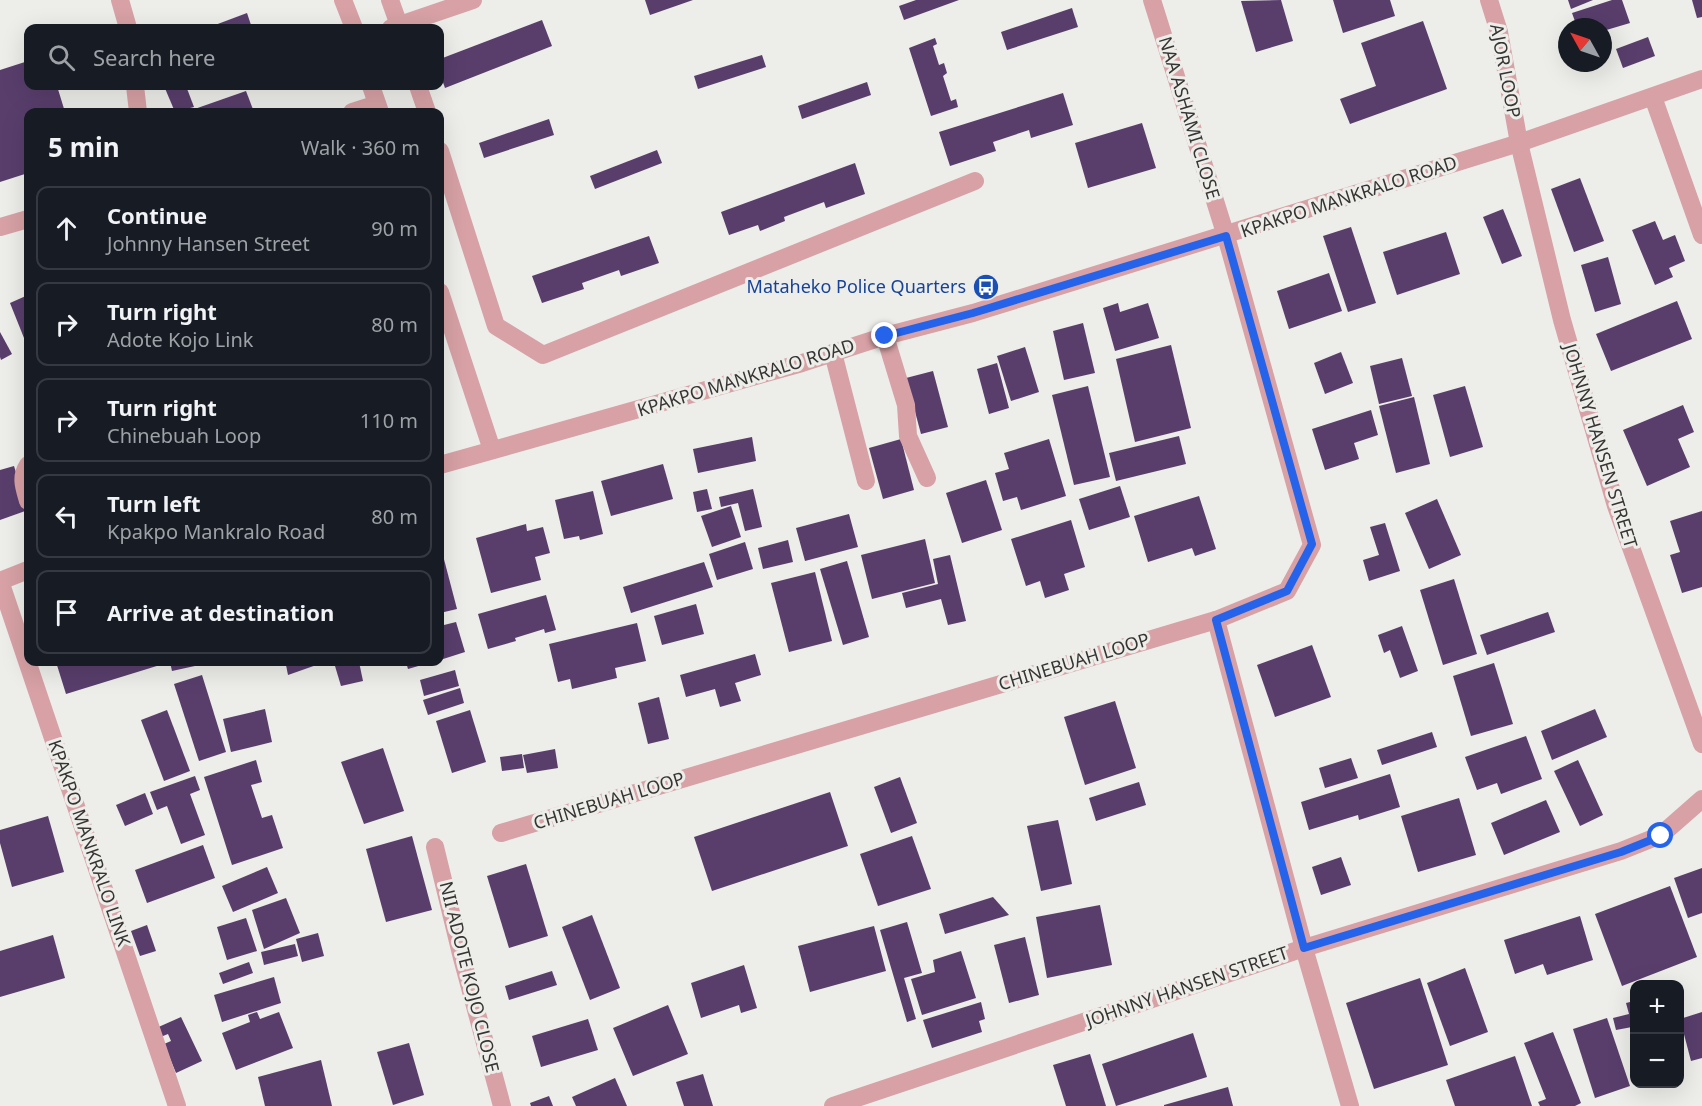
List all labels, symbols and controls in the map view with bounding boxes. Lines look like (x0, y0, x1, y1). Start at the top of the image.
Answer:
north arrow (1558, 18, 1612, 72)
street label: AJOR LOOP (1485, 22, 1527, 120)
search box (24, 24, 444, 90)
street label: NAA ASHAMI CLOSE (1154, 33, 1226, 202)
icon: search (45, 41, 78, 74)
text: Search here (93, 42, 215, 72)
text: 5 min (48, 129, 120, 165)
text: Walk · 360 m (301, 134, 420, 161)
street label: KPAKPO MANKRALO ROAD (1237, 150, 1460, 242)
text: Continue (107, 200, 207, 230)
icon: ahead (50, 212, 83, 245)
text: 90 m (371, 215, 418, 242)
text: Johnny Hansen Street (107, 230, 310, 257)
bus stop icon: Mataheko Police Quarters (971, 272, 1001, 302)
place label: Mataheko Police Quarters (747, 274, 966, 298)
text: Turn right (107, 296, 217, 326)
icon: right (50, 308, 83, 341)
text: 80 m (371, 311, 418, 338)
route end (871, 322, 897, 348)
text: Adote Kojo Link (107, 326, 254, 353)
street label: KPAKPO MANKRALO ROAD (634, 333, 857, 422)
street label: JOHNNY HANSEN STREET (1558, 339, 1643, 551)
text: Turn right (107, 392, 217, 422)
icon: right (50, 404, 83, 437)
text: 110 m (360, 407, 418, 434)
text: Chinebuah Loop (107, 422, 261, 449)
text: Turn left (107, 488, 201, 518)
icon: left (50, 500, 83, 533)
text: 80 m (371, 503, 418, 530)
text: Kpakpo Mankralo Road (107, 518, 325, 545)
icon: arrive (50, 596, 83, 629)
text: Arrive at destination (107, 597, 334, 627)
street label: CHINEBUAH LOOP (995, 627, 1152, 695)
street label: KPAKPO MANKRALO LINK (43, 736, 137, 950)
street label: CHINEBUAH LOOP (530, 766, 687, 834)
route start (1647, 822, 1673, 848)
street label: NII ADOTE KOJO CLOSE (435, 879, 505, 1075)
street label: JOHNNY HANSEN STREET (1080, 940, 1291, 1033)
map controls (1630, 980, 1684, 1088)
button: + (1630, 980, 1684, 1034)
button: − (1630, 1034, 1684, 1088)

